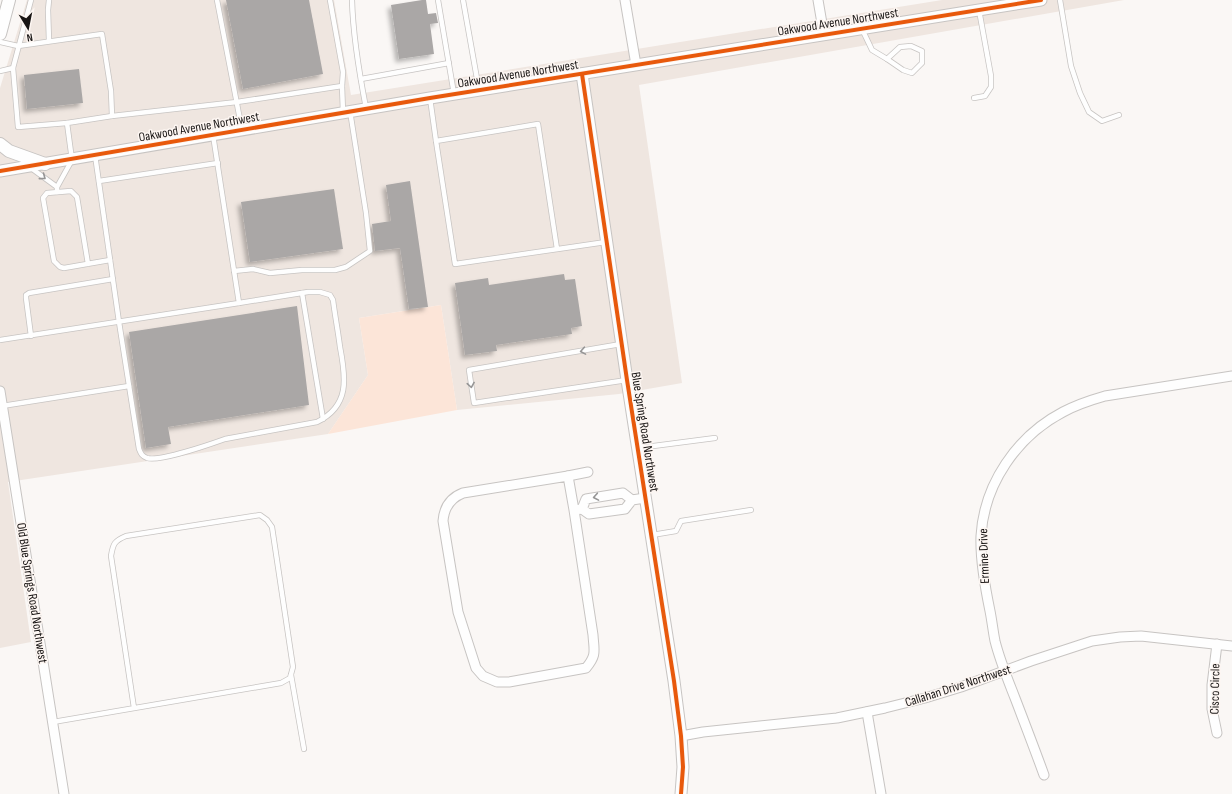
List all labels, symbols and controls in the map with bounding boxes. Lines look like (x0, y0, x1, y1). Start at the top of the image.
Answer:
street label: Oakwood Avenue Northwest (776, 5, 900, 39)
north arrow (8, 8, 48, 48)
text: N (26, 30, 34, 44)
street label: Oakwood Avenue Northwest (456, 57, 580, 91)
street label: Oakwood Avenue Northwest (137, 109, 261, 145)
one-way arrow (38, 172, 45, 179)
one-way arrow (580, 346, 586, 355)
street label: Blue Spring Road Northwest (628, 371, 662, 493)
one-way arrow (467, 382, 475, 388)
one-way arrow (593, 493, 599, 501)
street label: Old Blue Springs Road Northwest (13, 522, 51, 664)
street label: Ermine Drive (975, 528, 993, 584)
street label: Callahan Drive Northwest (903, 661, 1013, 711)
street label: Cisco Circle (1207, 663, 1223, 715)

